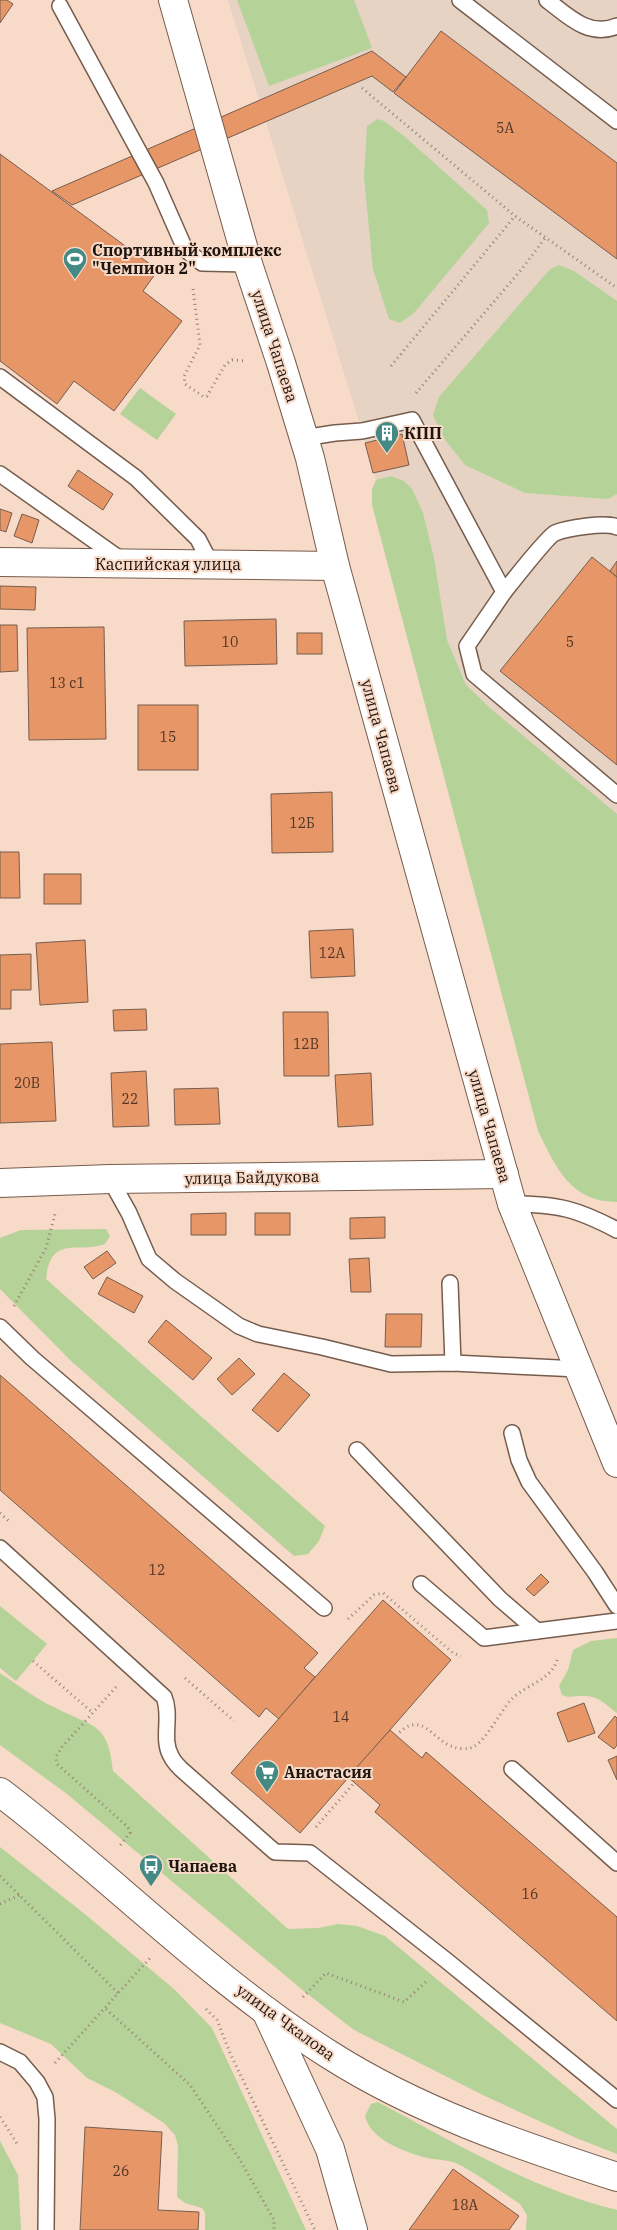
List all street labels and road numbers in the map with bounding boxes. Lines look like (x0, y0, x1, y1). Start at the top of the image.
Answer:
street label: улица Чапаева (247, 287, 303, 405)
street label: Каспийская улица (95, 554, 241, 574)
street label: улица Чапаева (357, 677, 407, 795)
street label: улица Чапаева (464, 1067, 516, 1185)
street label: улица Байдукова (184, 1166, 320, 1188)
street label: улица Чкалова (233, 1979, 339, 2065)

